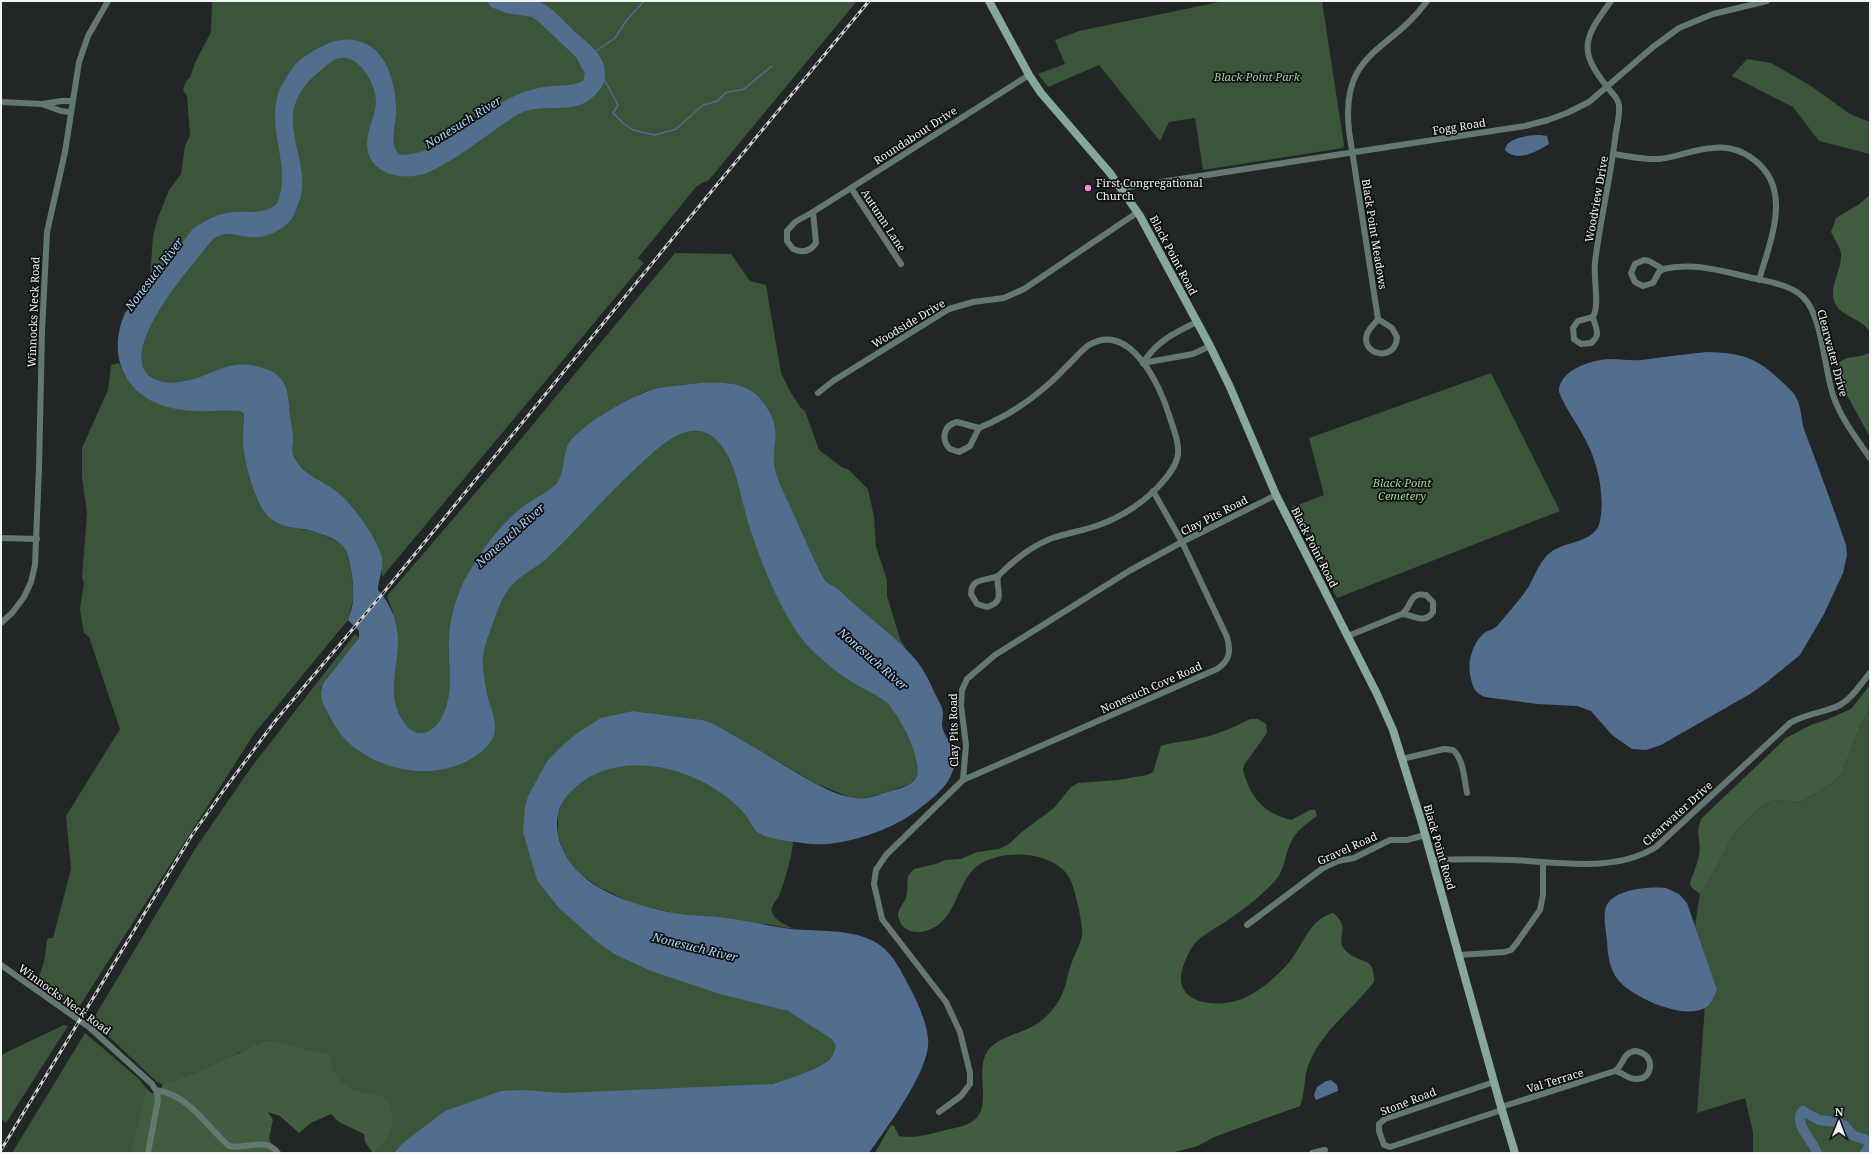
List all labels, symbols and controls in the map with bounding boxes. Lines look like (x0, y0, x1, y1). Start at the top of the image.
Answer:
park label: Black Point Park (1213, 69, 1301, 84)
water label: Nonesuch River (420, 91, 505, 153)
street label: Roundabout Drive (871, 102, 960, 168)
street label: Fogg Road (1431, 114, 1487, 138)
street label: Woodview Drive (1581, 155, 1611, 243)
place label: First Congregational Church (1096, 175, 1203, 203)
street label: Black Point Meadows (1359, 178, 1391, 290)
marker: First Congregational Church (1083, 183, 1093, 193)
street label: Autumn Lane (858, 186, 910, 254)
street label: Black Point Road (1147, 212, 1201, 298)
water label: Nonesuch River (120, 234, 187, 315)
street label: Winnocks Neck Road (24, 256, 42, 368)
street label: Woodside Drive (868, 295, 948, 351)
street label: Clearwater Drive (1814, 308, 1852, 398)
park label: Black Point Cemetery (1372, 475, 1432, 503)
street label: Clay Pits Road (1178, 492, 1250, 538)
water label: Nonesuch River (471, 499, 549, 571)
street label: Black Point Road (1288, 504, 1342, 590)
water label: Nonesuch River (834, 623, 912, 694)
street label: Nonesuch Cove Road (1098, 658, 1204, 716)
street label: Clay Pits Road (945, 693, 961, 767)
street label: Clearwater Drive (1639, 777, 1715, 849)
street label: Black Point Road (1421, 802, 1459, 892)
street label: Gravel Road (1315, 828, 1380, 868)
water label: Nonesuch River (649, 928, 740, 966)
street label: Winnocks Neck Road (16, 960, 114, 1038)
street label: Val Terrace (1525, 1064, 1585, 1096)
street label: Stone Road (1378, 1083, 1438, 1118)
north arrow (1819, 1102, 1859, 1142)
text: N (1835, 1104, 1844, 1119)

